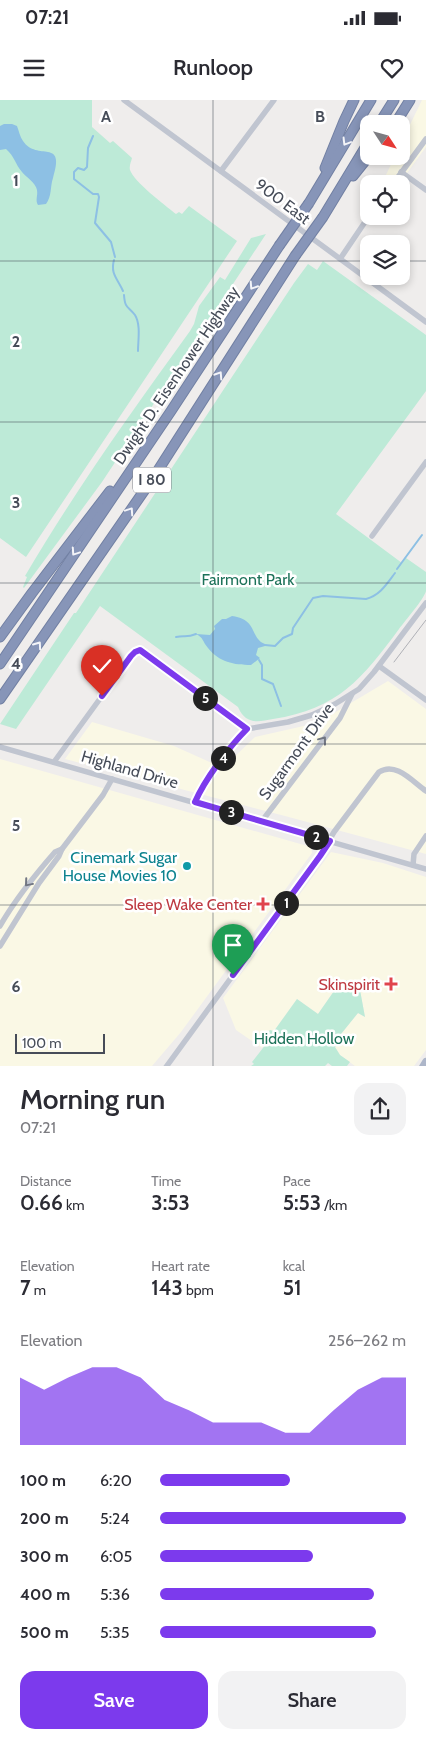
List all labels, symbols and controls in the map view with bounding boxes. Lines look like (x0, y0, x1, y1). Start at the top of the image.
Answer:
text: 07:21 (25, 6, 69, 29)
icon: menu (20, 54, 48, 82)
text: Runloop (173, 54, 253, 81)
icon: heart (378, 54, 406, 82)
text: A (101, 107, 111, 126)
text: B (315, 107, 325, 126)
north arrow (360, 115, 410, 165)
map controls (360, 115, 410, 285)
one-way arrow (343, 136, 352, 145)
text: 1 (13, 171, 19, 190)
street label: 900 East (252, 175, 314, 228)
button: locate (360, 175, 410, 225)
button: layers (360, 235, 410, 285)
one-way arrow (249, 281, 259, 290)
street label: Dwight D. Eisenhower Highway (110, 283, 243, 468)
text: 2 (12, 332, 20, 351)
one-way arrow (213, 372, 222, 381)
road number: I 80 (133, 468, 171, 492)
text: 3 (12, 493, 20, 512)
one-way arrow (124, 508, 133, 517)
one-way arrow (72, 547, 81, 556)
park label: Fairmont Park (201, 570, 295, 589)
one-way arrow (32, 641, 41, 651)
pin (81, 645, 123, 696)
icon: check (88, 652, 116, 680)
text: 4 (11, 654, 21, 673)
pin: 5 (192, 686, 218, 710)
text: 5 (202, 689, 209, 707)
street label: Sugarmont Drive (255, 699, 338, 803)
one-way arrow (317, 736, 326, 746)
pin: 4 (210, 746, 236, 770)
street label: Highland Drive (79, 747, 181, 792)
text: 4 (219, 749, 228, 767)
pin: 3 (218, 800, 244, 824)
text: 3 (228, 803, 235, 821)
text: 5 (12, 816, 20, 835)
pin: 2 (304, 824, 328, 850)
text: 2 (313, 828, 320, 846)
place label: Cinemark Sugar House Movies 10 (63, 848, 178, 885)
marker: Cinemark Sugar House Movies 10 (181, 860, 193, 872)
one-way arrow (26, 877, 34, 886)
pin: 1 (274, 890, 298, 916)
text: 1 (284, 894, 289, 912)
place label: Sleep Wake Center (124, 895, 253, 914)
marker: Sleep Wake Center (256, 897, 270, 911)
pin (212, 924, 254, 975)
icon: arrive (219, 931, 247, 959)
place label: Skinspirit (318, 975, 381, 994)
text: 6 (12, 977, 21, 996)
marker: Skinspirit (384, 977, 398, 991)
park label: Hidden Hollow (254, 1029, 355, 1048)
scale bar (15, 1032, 105, 1055)
text: 100 m (22, 1034, 62, 1052)
text: Morning run (20, 1082, 165, 1116)
button: share (354, 1083, 406, 1135)
text: 07:21 (20, 1118, 56, 1137)
text: Distance (20, 1172, 72, 1190)
text: Time (151, 1172, 181, 1190)
text: Pace (283, 1172, 311, 1190)
text: 0.66 (20, 1190, 63, 1215)
text: 3:53 (151, 1190, 190, 1215)
text: 5:53 (283, 1190, 321, 1215)
text: km (63, 1196, 84, 1214)
text: /km (321, 1196, 347, 1214)
text: Elevation (20, 1257, 75, 1275)
text: Heart rate (151, 1257, 210, 1275)
text: kcal (283, 1257, 305, 1275)
text: 7 (20, 1275, 31, 1300)
text: 143 (151, 1275, 183, 1300)
text: 51 (283, 1275, 301, 1300)
text: m (31, 1281, 46, 1299)
text: bpm (183, 1281, 214, 1299)
text: Elevation (20, 1331, 83, 1350)
text: 256–262 m (328, 1331, 406, 1350)
text: 100 m (20, 1471, 66, 1490)
text: 6:20 (100, 1471, 132, 1490)
text: 200 m (20, 1509, 69, 1528)
text: 5:24 (100, 1509, 130, 1528)
text: 300 m (20, 1547, 69, 1566)
text: 6:05 (100, 1547, 132, 1566)
text: 400 m (20, 1585, 70, 1604)
text: 5:36 (100, 1585, 130, 1604)
text: 500 m (20, 1623, 69, 1642)
text: 5:35 (100, 1623, 129, 1642)
button: Save (20, 1671, 208, 1729)
button: Share (218, 1671, 406, 1729)

